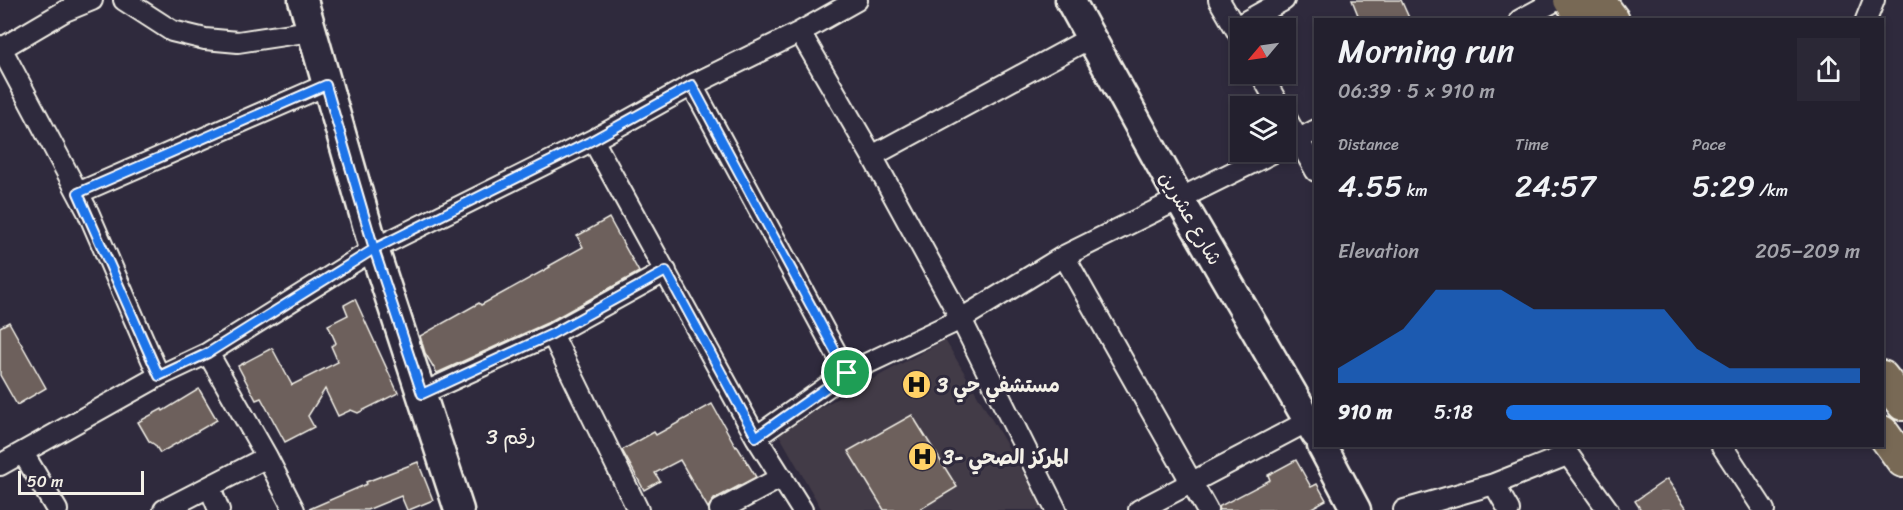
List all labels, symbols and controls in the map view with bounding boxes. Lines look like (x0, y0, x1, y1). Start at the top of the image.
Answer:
north arrow (1230, 18, 1296, 84)
map controls (1230, 18, 1296, 162)
text: Morning run (1338, 22, 1514, 80)
button: share (1797, 38, 1860, 101)
text: 06:39 · 5 × 910 m (1338, 74, 1495, 109)
button: layers (1230, 96, 1296, 162)
text: Distance (1338, 130, 1399, 159)
text: Time (1515, 130, 1549, 159)
text: Pace (1692, 130, 1726, 159)
text: 4.55 (1338, 159, 1402, 213)
text: 24:57 (1515, 159, 1596, 213)
text: 5:29 (1692, 159, 1755, 213)
street label: شارع عشرين (1149, 164, 1232, 272)
text: km (1402, 176, 1427, 205)
text: /km (1755, 176, 1788, 205)
text: Elevation (1338, 234, 1419, 269)
text: 205–209 m (1755, 234, 1860, 269)
pin (821, 347, 872, 398)
icon: arrive (830, 356, 863, 389)
place label: مستشفي حي 3 (936, 368, 1060, 403)
hospital icon: مستشفي حي 3 (900, 369, 932, 401)
text: 910 m (1338, 395, 1392, 430)
text: 5:18 (1434, 395, 1473, 430)
district label: رقم 3 (486, 418, 536, 456)
place label: المركز الصحي -3 (942, 440, 1069, 475)
hospital icon: المركز الصحي -3 (906, 441, 938, 473)
text: 50 m (27, 467, 63, 496)
scale bar (18, 468, 144, 496)

